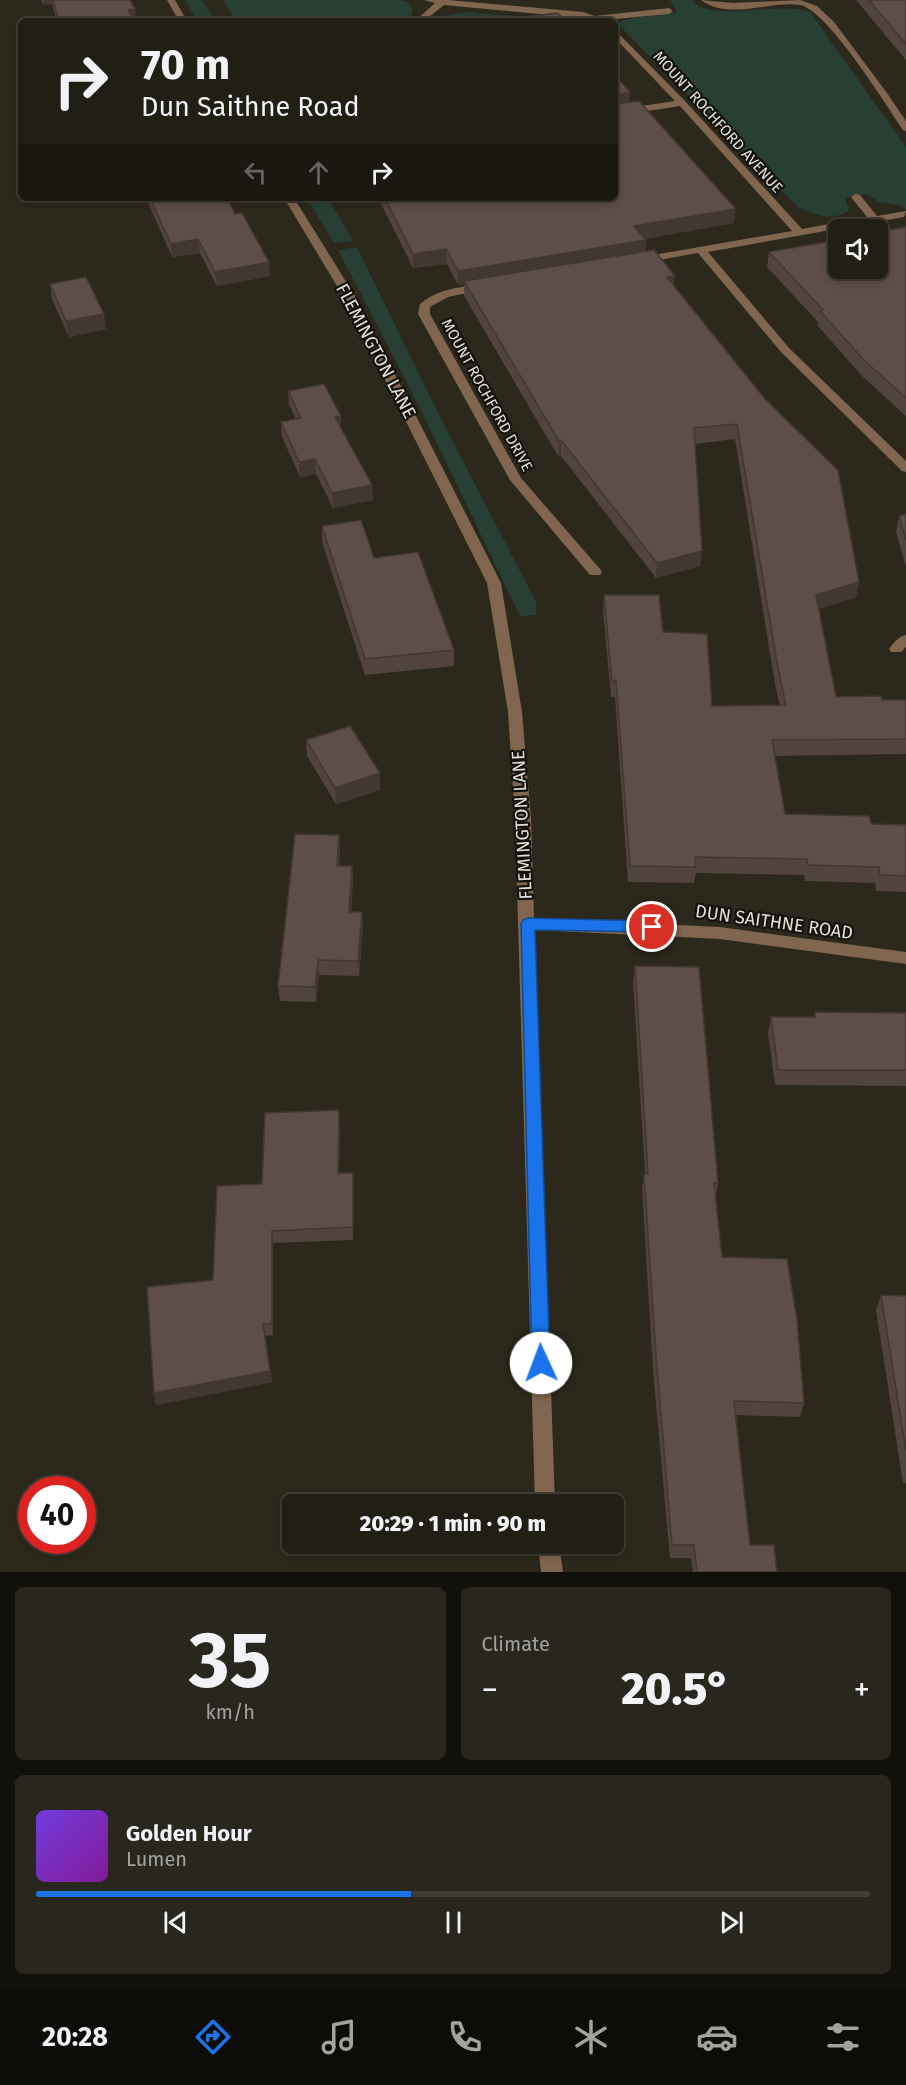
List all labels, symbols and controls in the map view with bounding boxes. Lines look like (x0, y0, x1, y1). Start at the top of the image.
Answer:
text: 70 m (141, 40, 230, 90)
icon: right (42, 42, 120, 120)
street label: MOUNT ROCHFORD AVENUE (649, 47, 787, 197)
text: Dun Saithne Road (141, 91, 360, 123)
icon: left (239, 156, 272, 189)
icon: ahead (302, 156, 335, 189)
icon: right (365, 156, 398, 189)
map controls (828, 219, 888, 279)
button: sound (828, 219, 888, 279)
street label: FLEMINGTON LANE (331, 280, 421, 422)
street label: MOUNT ROCHFORD DRIVE (438, 316, 536, 474)
street label: FLEMINGTON LANE (507, 750, 537, 900)
street label: DUN SAITHNE ROAD (694, 900, 854, 944)
pin (626, 901, 677, 952)
icon: arrive (635, 910, 668, 943)
position arrow (509, 1331, 573, 1395)
speed limit sign: 40 (18, 1476, 96, 1554)
text: 20:29 · 1 min · 90 m (360, 1510, 546, 1537)
text: 35 (189, 1614, 271, 1708)
text: Climate (482, 1632, 550, 1656)
text: 20.5° (621, 1662, 730, 1716)
text: − (482, 1670, 498, 1710)
text: + (854, 1670, 870, 1710)
text: km/h (206, 1700, 255, 1724)
text: Golden Hour (126, 1820, 252, 1847)
text: Lumen (126, 1847, 187, 1871)
icon: previous (159, 1906, 192, 1939)
icon: pause (437, 1906, 470, 1939)
icon: next (715, 1906, 748, 1939)
icon: directions (192, 2016, 234, 2058)
icon: music (318, 2016, 360, 2058)
icon: phone (444, 2016, 486, 2058)
icon: climate (570, 2016, 612, 2058)
icon: car (696, 2016, 738, 2058)
icon: filters (822, 2016, 864, 2058)
text: 20:28 (42, 2021, 108, 2053)

